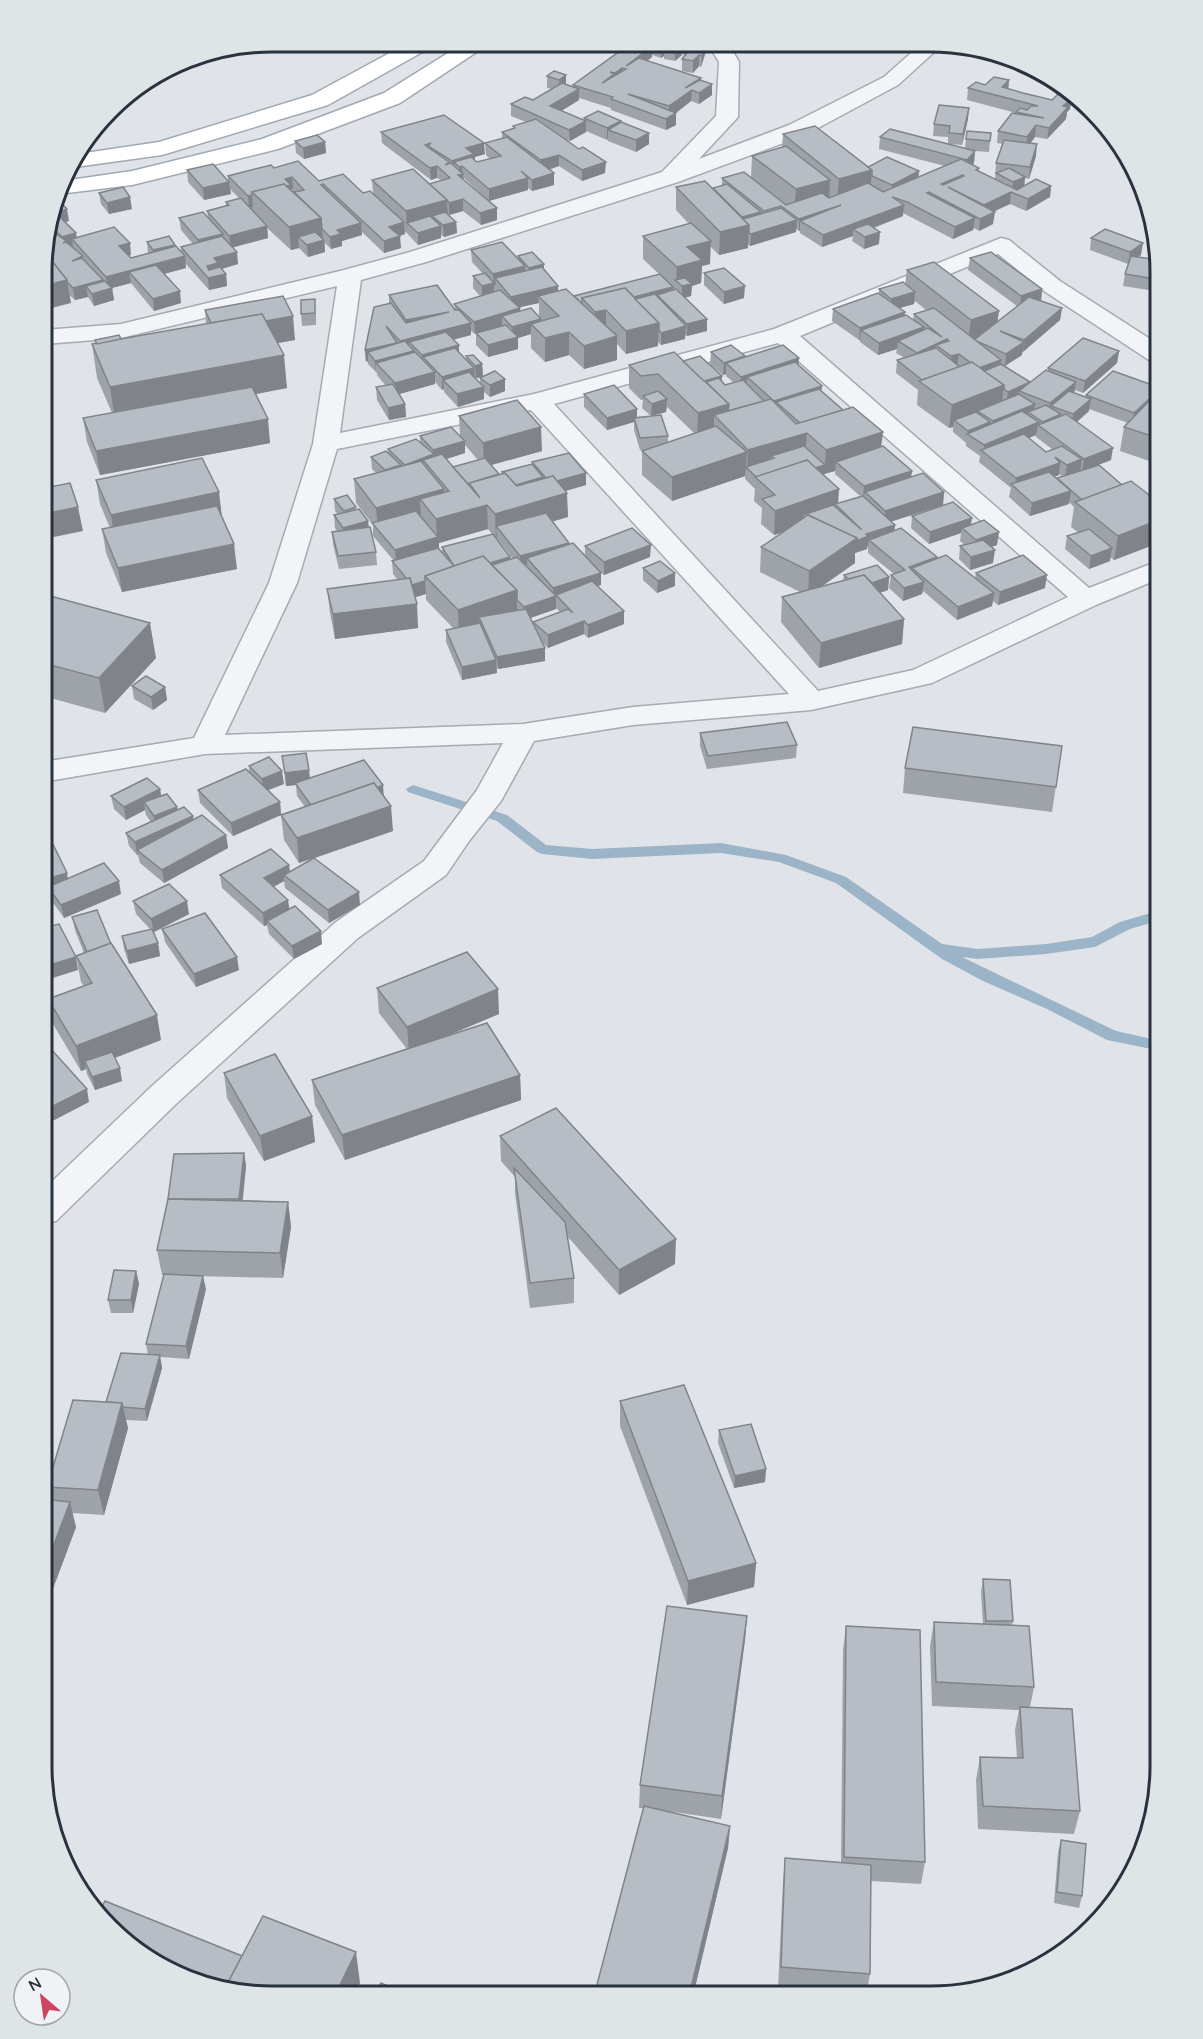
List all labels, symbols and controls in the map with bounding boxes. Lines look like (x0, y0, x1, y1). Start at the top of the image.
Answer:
north arrow (12, 1967, 72, 2027)
text: N (25, 1972, 45, 1995)

